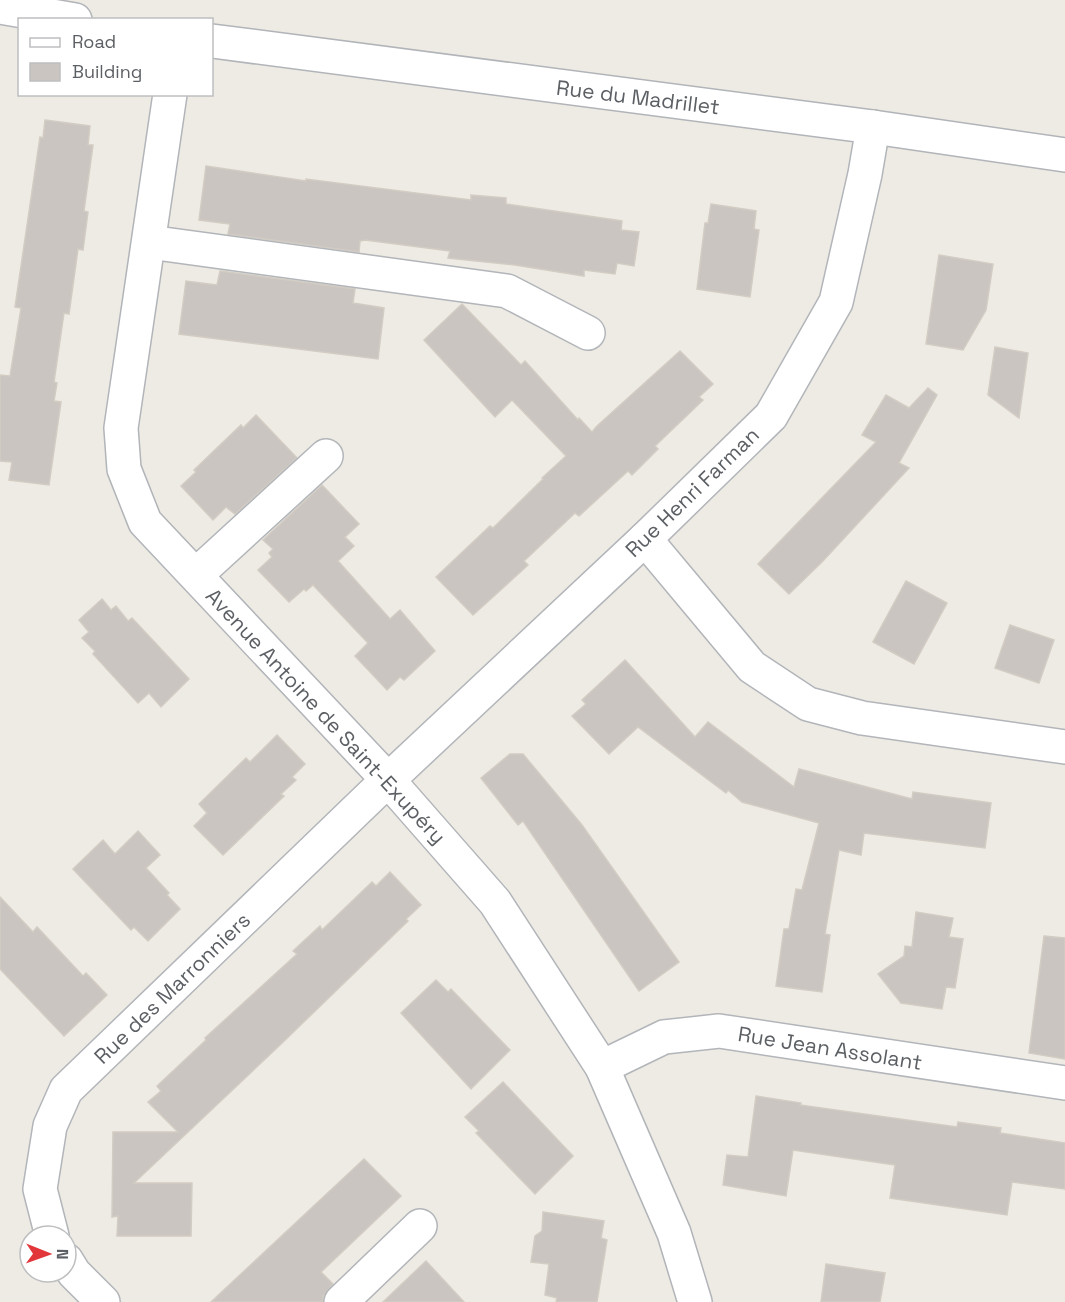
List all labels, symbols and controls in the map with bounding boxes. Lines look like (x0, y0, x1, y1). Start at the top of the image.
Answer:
legend (18, 18, 213, 96)
text: Road (72, 30, 116, 53)
text: Building (72, 60, 142, 83)
street label: Rue du Madrillet (555, 74, 721, 120)
street label: Rue Henri Farman (619, 421, 765, 563)
street label: Avenue Antoine de Saint-Exupéry (200, 582, 452, 850)
street label: Rue des Marronniers (88, 906, 256, 1070)
street label: Rue Jean Assolant (736, 1020, 924, 1076)
north arrow (18, 1224, 78, 1284)
text: N (52, 1249, 73, 1260)

